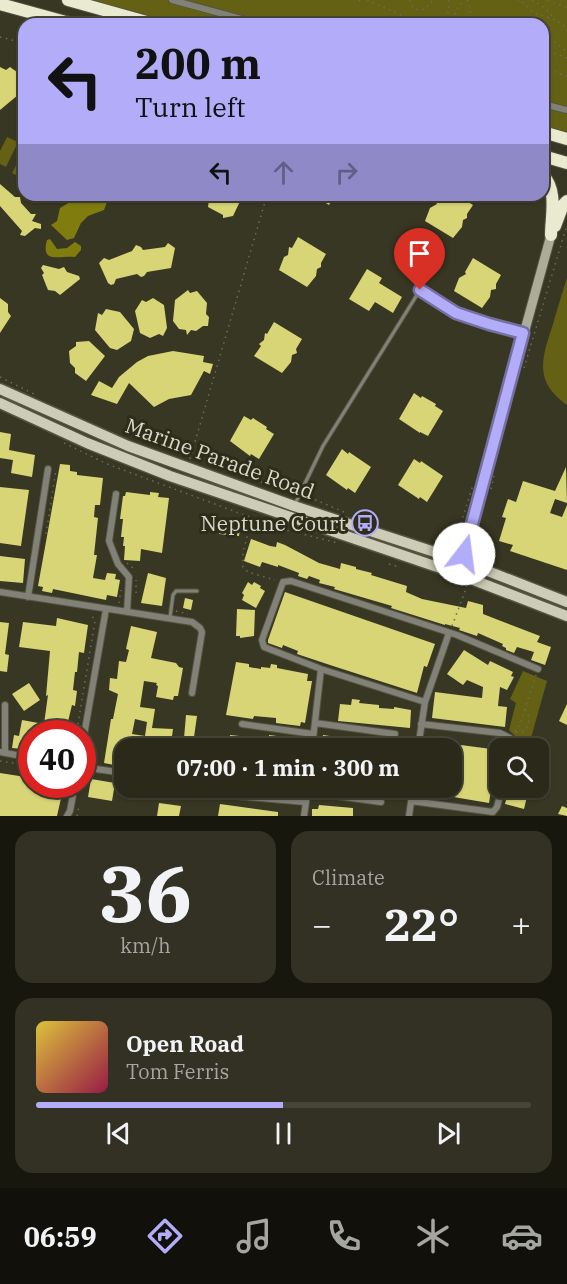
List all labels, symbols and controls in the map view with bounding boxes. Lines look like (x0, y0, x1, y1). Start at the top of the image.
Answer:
text: 200 m (135, 36, 261, 91)
icon: left (36, 42, 114, 120)
text: Turn left (135, 89, 246, 124)
icon: left (204, 156, 237, 189)
icon: ahead (267, 156, 300, 189)
icon: right (330, 156, 363, 189)
pin (394, 228, 445, 290)
icon: arrive (403, 237, 436, 270)
street label: Marine Parade Road (122, 411, 319, 505)
bus stop icon: Neptune Court (350, 508, 380, 538)
place label: Neptune Court (200, 509, 346, 537)
position arrow (432, 522, 496, 586)
speed limit sign: 40 (18, 720, 96, 798)
map controls (489, 738, 549, 798)
button: search (489, 738, 549, 798)
text: 07:00 · 1 min · 300 m (176, 753, 400, 782)
text: 36 (99, 842, 192, 943)
text: Climate (312, 864, 385, 891)
text: 22° (384, 895, 459, 953)
text: − (312, 903, 332, 946)
text: + (511, 903, 531, 946)
text: km/h (120, 932, 171, 959)
text: Open Road (126, 1029, 244, 1058)
text: Tom Ferris (126, 1058, 229, 1085)
icon: previous (102, 1117, 135, 1150)
icon: pause (267, 1117, 300, 1150)
icon: next (432, 1117, 465, 1150)
icon: directions (144, 1215, 186, 1257)
icon: music (233, 1215, 275, 1257)
icon: phone (323, 1215, 365, 1257)
icon: climate (412, 1215, 454, 1257)
icon: car (501, 1215, 543, 1257)
text: 06:59 (24, 1219, 97, 1254)

